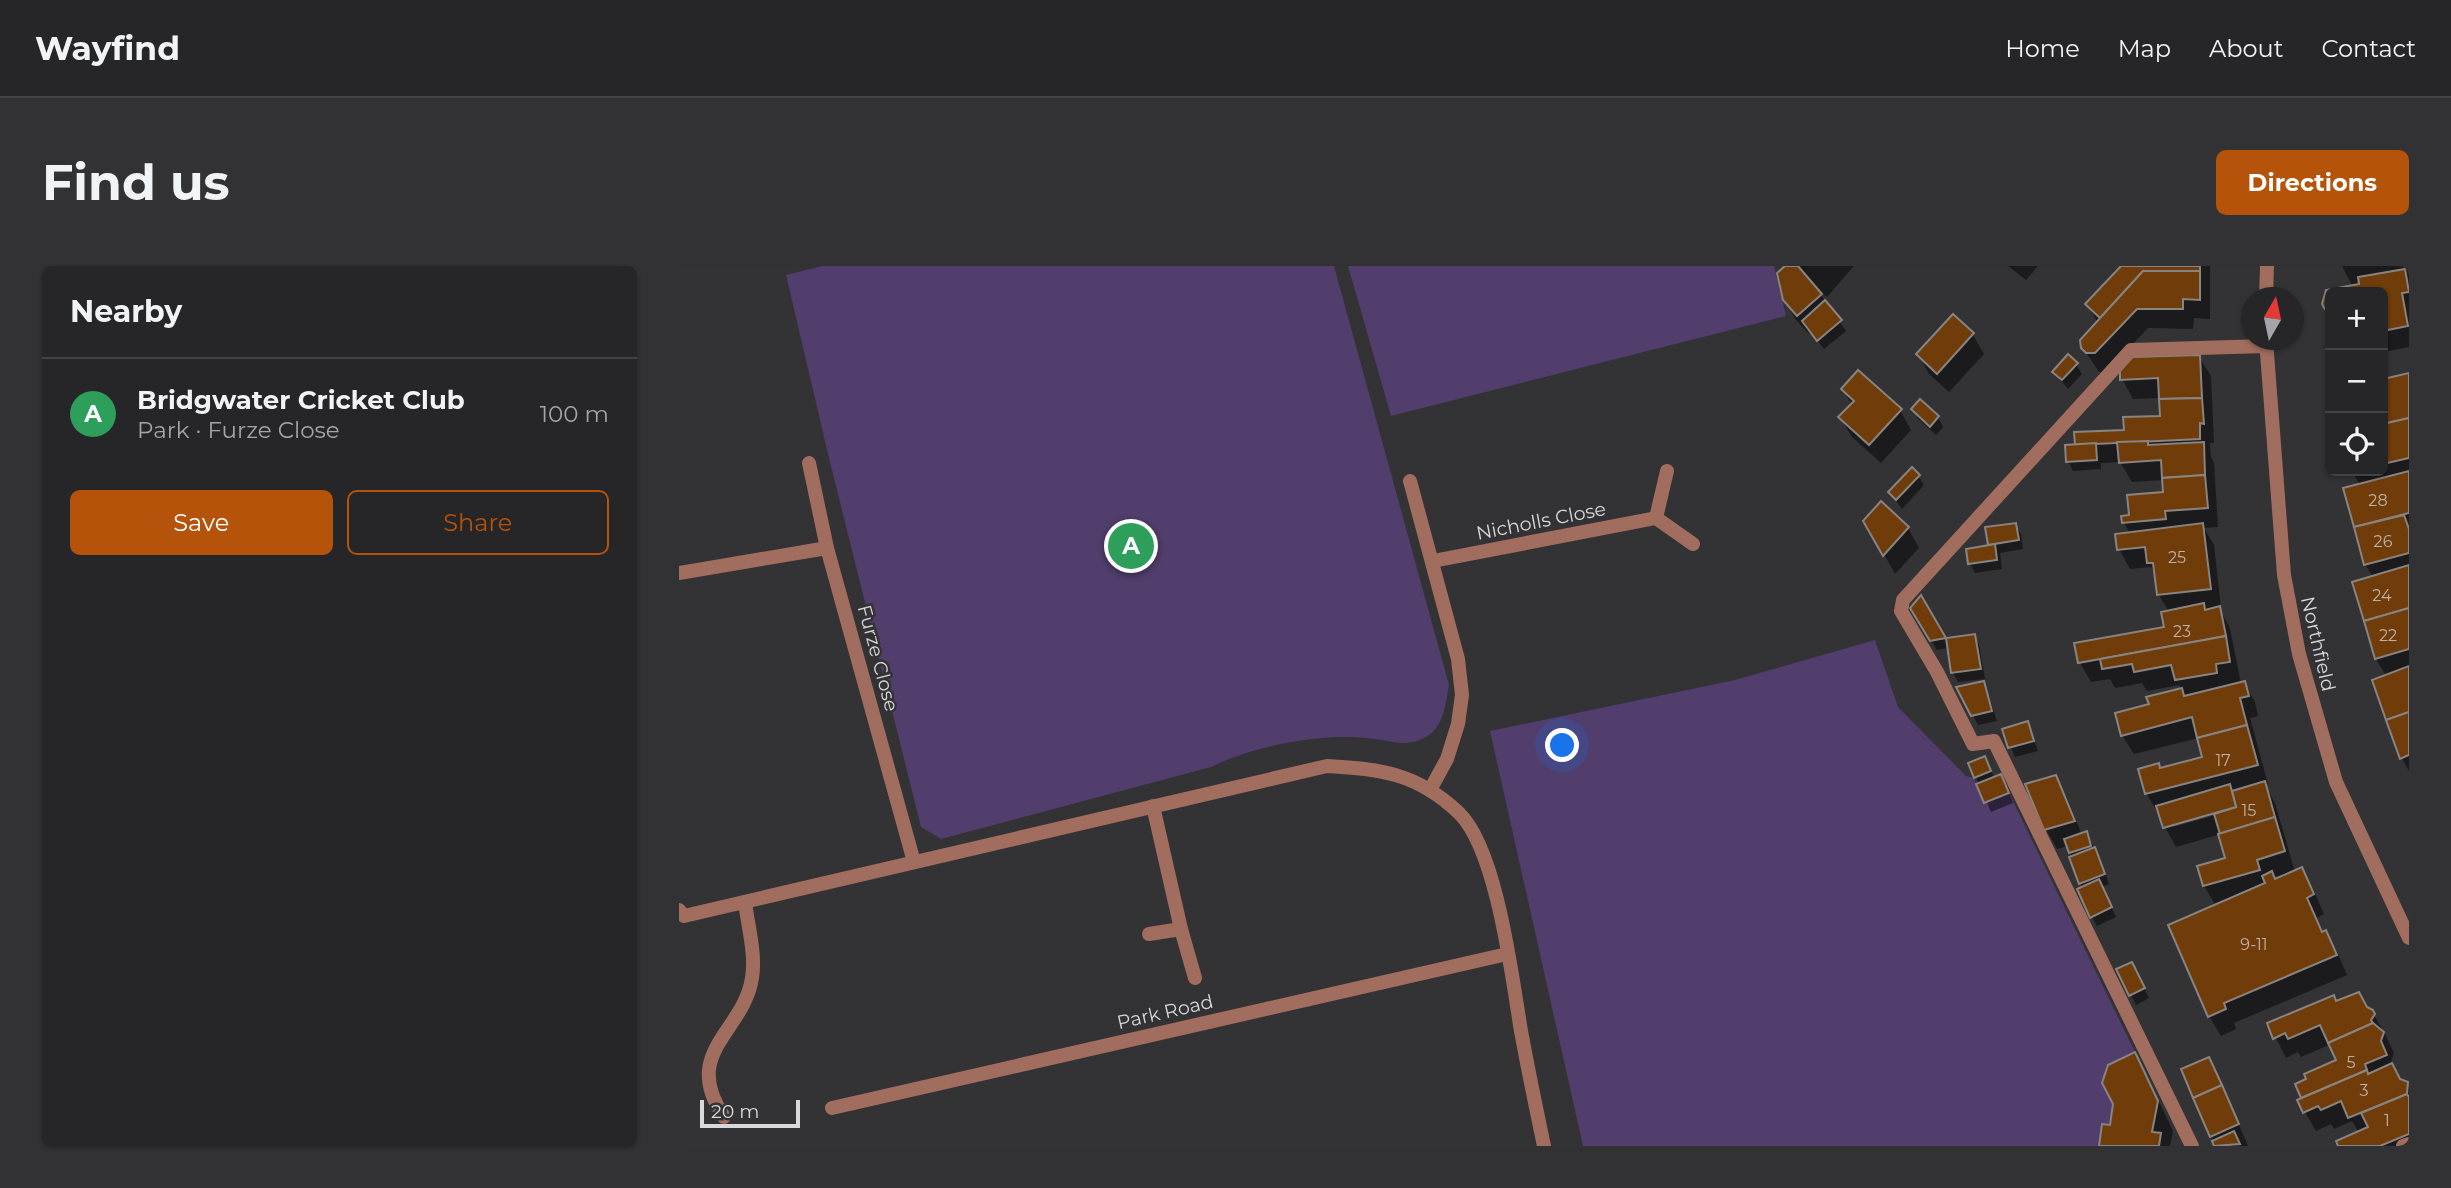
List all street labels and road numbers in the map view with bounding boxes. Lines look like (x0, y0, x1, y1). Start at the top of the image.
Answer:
street label: Nicholls Close (1474, 497, 1608, 545)
street label: Northfield (2296, 594, 2340, 694)
street label: Furze Close (853, 602, 903, 714)
street label: Park Road (1115, 990, 1215, 1034)

